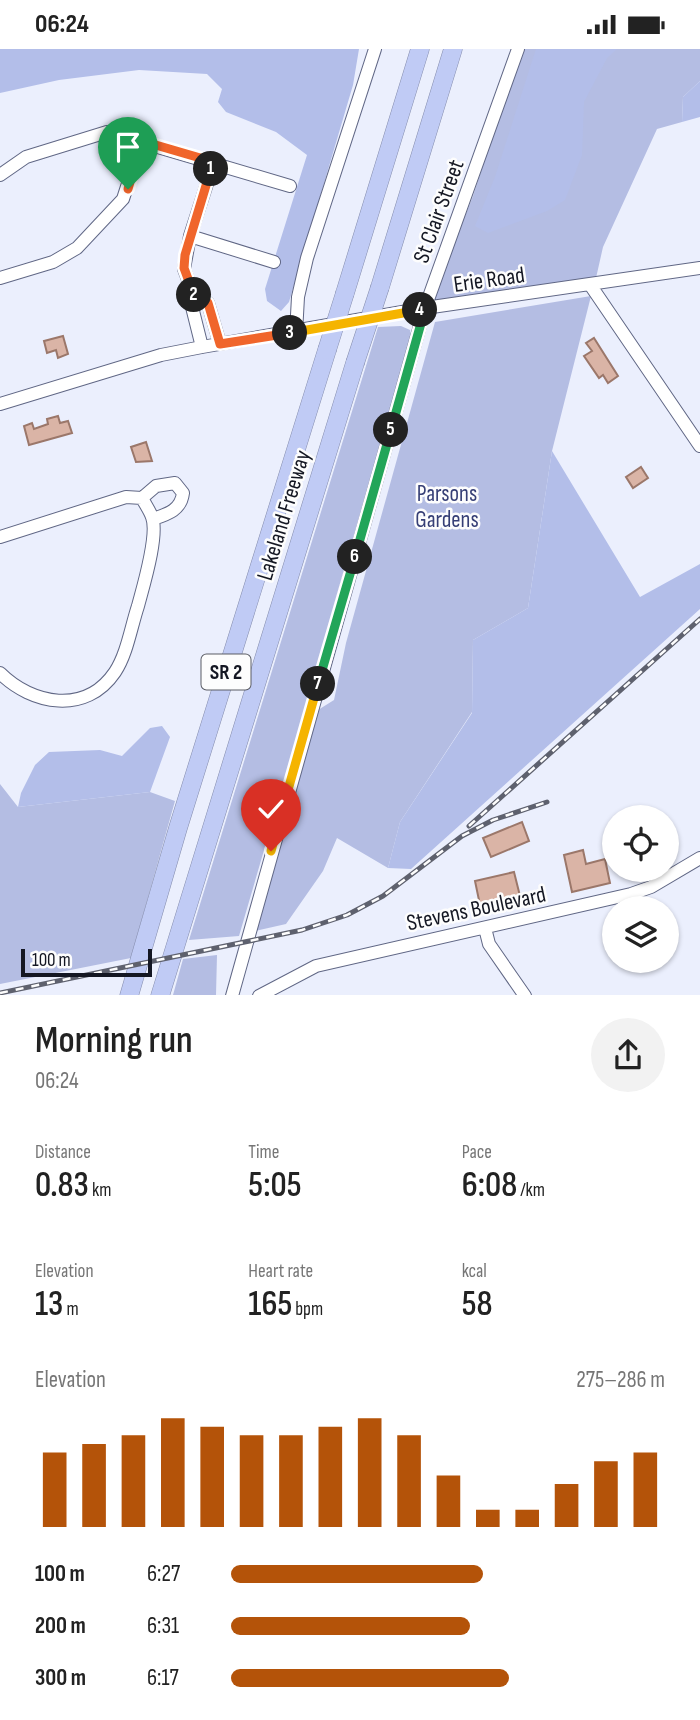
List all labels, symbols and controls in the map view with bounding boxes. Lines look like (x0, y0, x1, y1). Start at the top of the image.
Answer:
text: 06:24 (35, 9, 89, 40)
pin (98, 117, 158, 189)
icon: arrive (109, 128, 147, 166)
pin: 1 (194, 151, 228, 187)
street label: St Clair Street (407, 156, 471, 267)
text: 1 (207, 157, 214, 180)
street label: Erie Road (452, 261, 527, 299)
pin: 2 (176, 278, 212, 313)
text: 2 (189, 283, 198, 306)
pin: 4 (402, 293, 438, 327)
text: 4 (415, 298, 424, 321)
pin: 3 (272, 315, 308, 351)
text: 3 (285, 321, 294, 344)
pin: 5 (374, 413, 408, 447)
text: 5 (386, 418, 395, 441)
street label: Lakeland Freeway (251, 447, 317, 584)
park label: Parsons Gardens (415, 480, 479, 534)
pin: 6 (338, 539, 372, 575)
text: 6 (350, 545, 359, 568)
road number: SR 2 (202, 655, 250, 689)
pin: 7 (300, 667, 336, 701)
text: 7 (313, 672, 322, 695)
pin (241, 779, 301, 851)
icon: check (252, 790, 290, 828)
map controls (602, 805, 679, 973)
button: locate (602, 805, 679, 882)
street label: Stevens Boulevard (404, 881, 548, 937)
button: layers (602, 896, 679, 973)
scale bar (21, 947, 152, 978)
text: 100 m (32, 949, 71, 972)
text: Morning run (35, 1018, 193, 1063)
button: share (591, 1018, 665, 1092)
text: 06:24 (35, 1067, 79, 1095)
text: Distance (35, 1141, 91, 1164)
text: Time (248, 1141, 279, 1164)
text: Pace (462, 1141, 492, 1164)
text: 0.83 (35, 1164, 89, 1207)
text: 5:05 (248, 1164, 301, 1207)
text: 6:08 (462, 1164, 517, 1207)
text: km (89, 1179, 111, 1202)
text: /km (517, 1179, 545, 1202)
text: Elevation (35, 1260, 94, 1283)
text: Heart rate (248, 1260, 313, 1283)
text: kcal (462, 1260, 487, 1283)
text: 13 (35, 1283, 63, 1326)
text: 165 (248, 1283, 292, 1326)
text: 58 (462, 1283, 493, 1326)
text: m (63, 1298, 79, 1321)
text: bpm (292, 1298, 323, 1321)
text: Elevation (35, 1366, 106, 1394)
text: 275–286 m (576, 1366, 665, 1394)
text: 100 m (35, 1560, 85, 1588)
text: 6:27 (147, 1560, 180, 1588)
text: 200 m (35, 1612, 86, 1640)
text: 6:31 (147, 1612, 179, 1640)
text: 300 m (35, 1664, 86, 1692)
text: 6:17 (147, 1664, 179, 1692)

